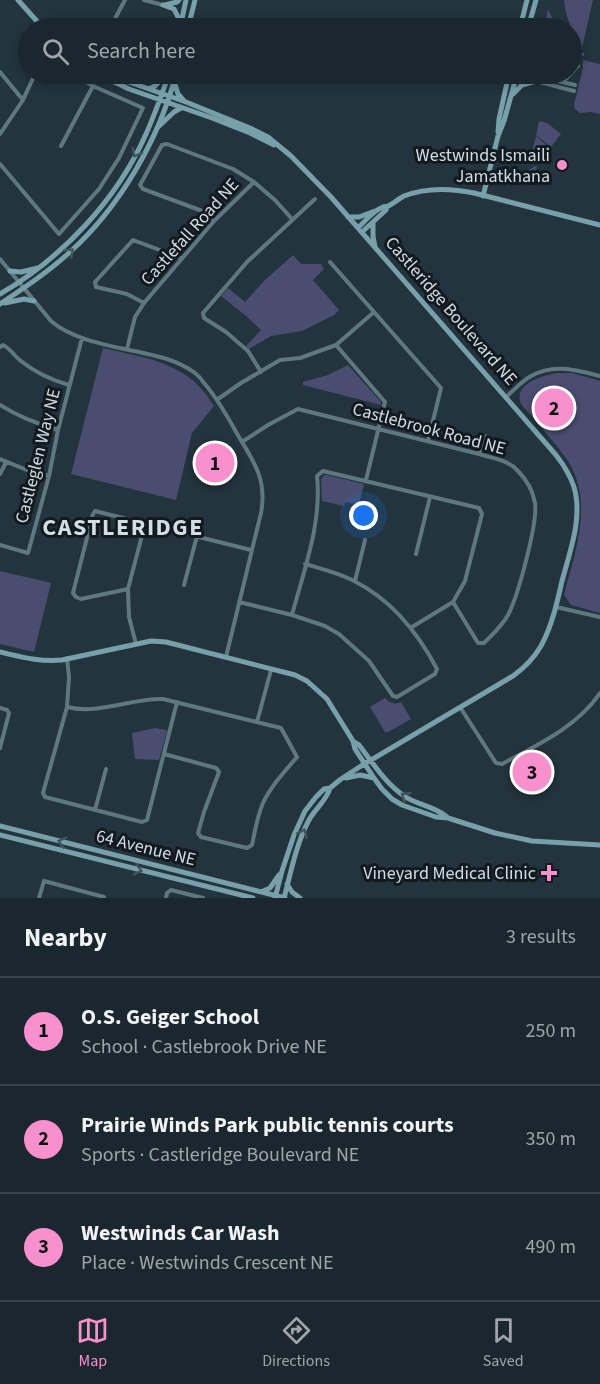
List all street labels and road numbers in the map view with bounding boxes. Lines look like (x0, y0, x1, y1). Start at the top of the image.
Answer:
street label: Castlefall Road NE (135, 173, 245, 291)
street label: Castleridge Boulevard NE (379, 231, 523, 391)
street label: Castleglen Way NE (9, 386, 67, 526)
street label: Castlebrook Road NE (350, 397, 508, 461)
street label: 64 Avenue NE (94, 824, 198, 872)

